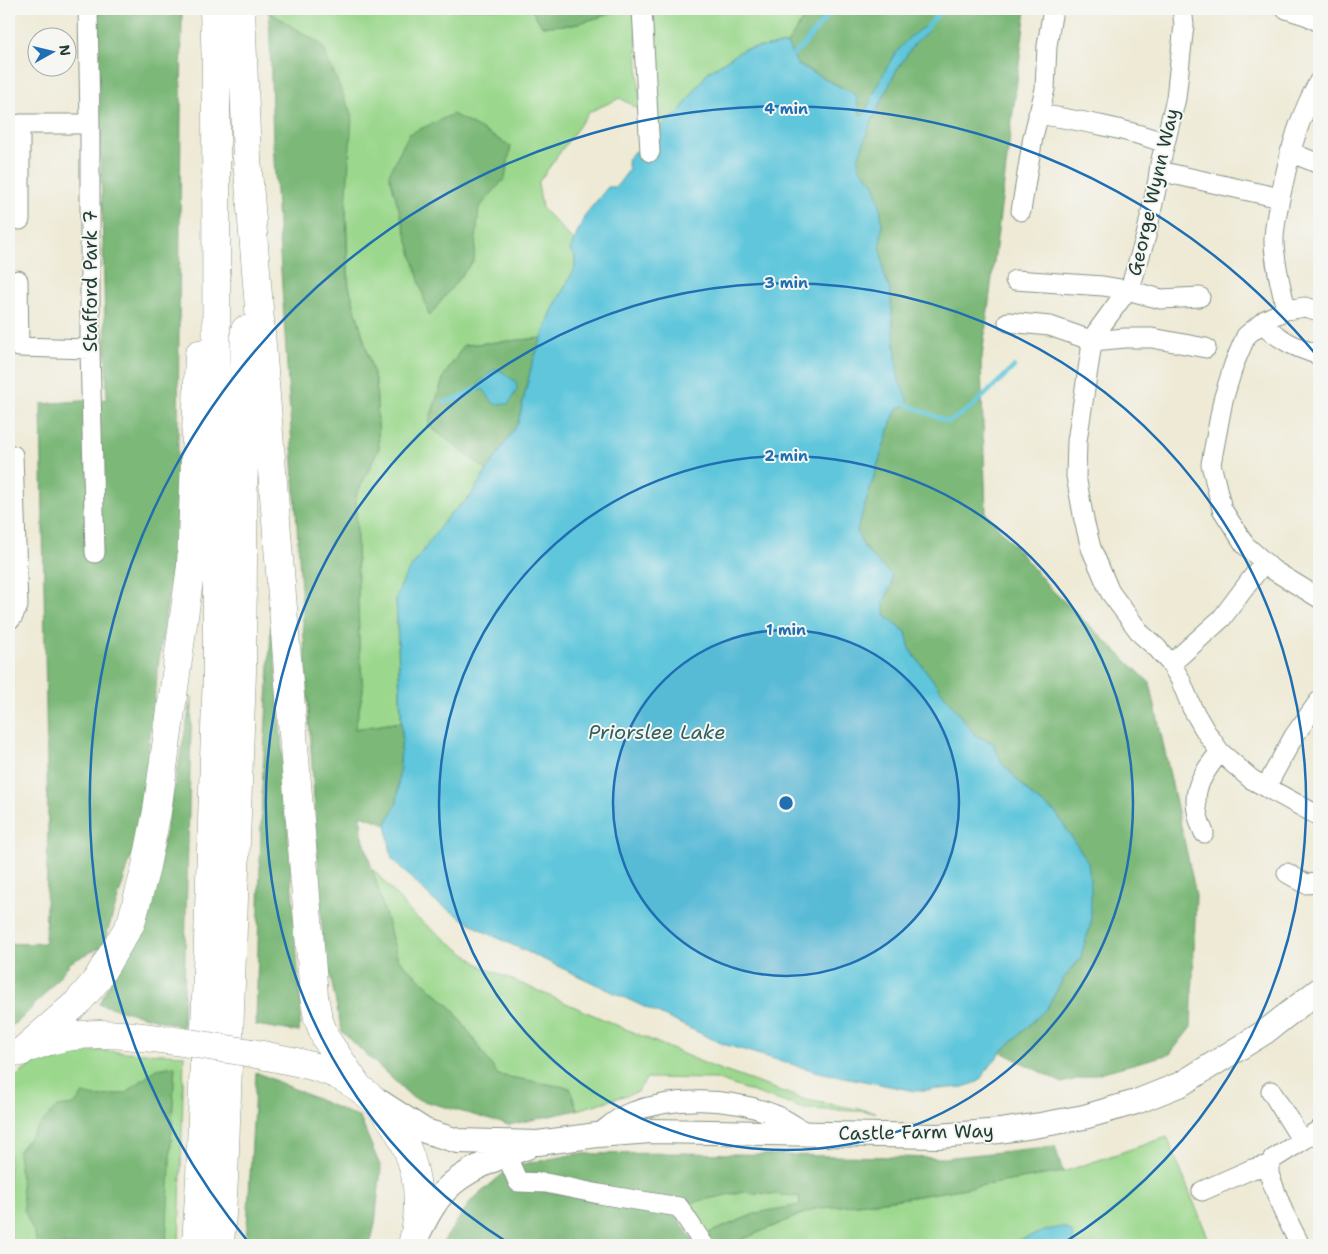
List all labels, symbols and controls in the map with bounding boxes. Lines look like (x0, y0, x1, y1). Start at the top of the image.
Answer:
north arrow (28, 28, 78, 78)
text: N (55, 43, 75, 57)
text: 4 min (764, 99, 808, 119)
street label: George Wynn Way (1122, 106, 1184, 278)
street label: Stafford Park 7 (78, 210, 103, 352)
text: 3 min (764, 273, 808, 293)
text: 2 min (764, 446, 808, 466)
text: 1 min (766, 620, 806, 640)
water label: Priorslee Lake (588, 719, 726, 745)
centre of rings (777, 794, 795, 812)
street label: Castle Farm Way (838, 1118, 994, 1146)

